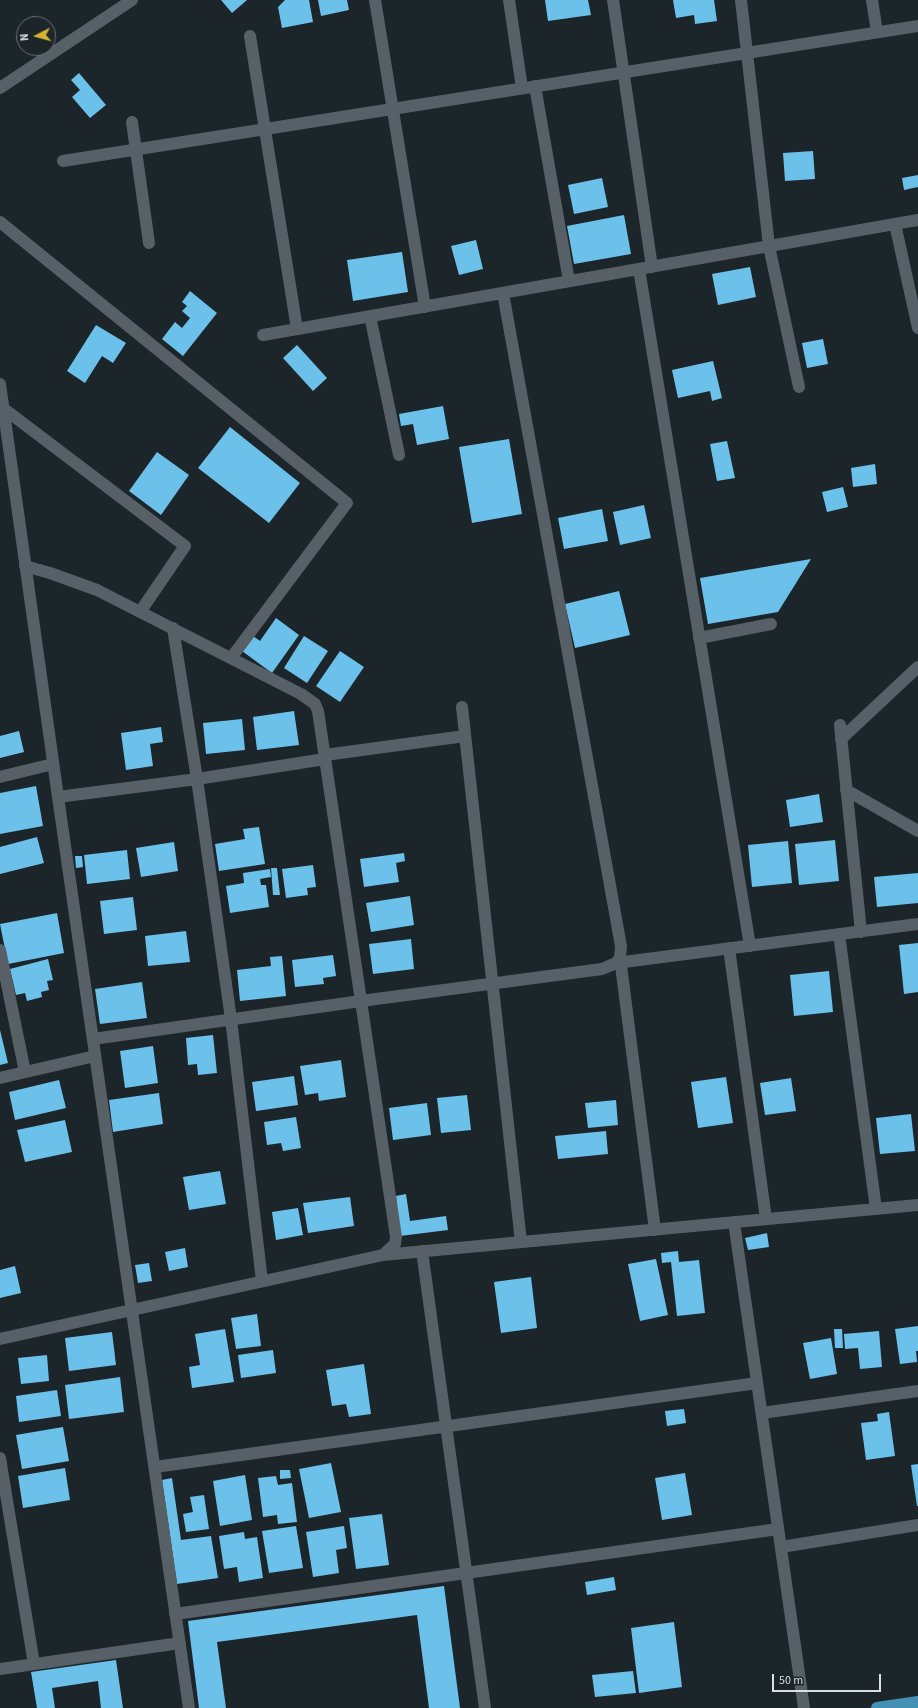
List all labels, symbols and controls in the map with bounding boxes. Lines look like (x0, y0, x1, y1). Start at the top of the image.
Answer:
north arrow (16, 16, 56, 56)
text: N (17, 33, 32, 42)
scale bar (774, 1666, 883, 1692)
text: 50 m (779, 1672, 803, 1689)

